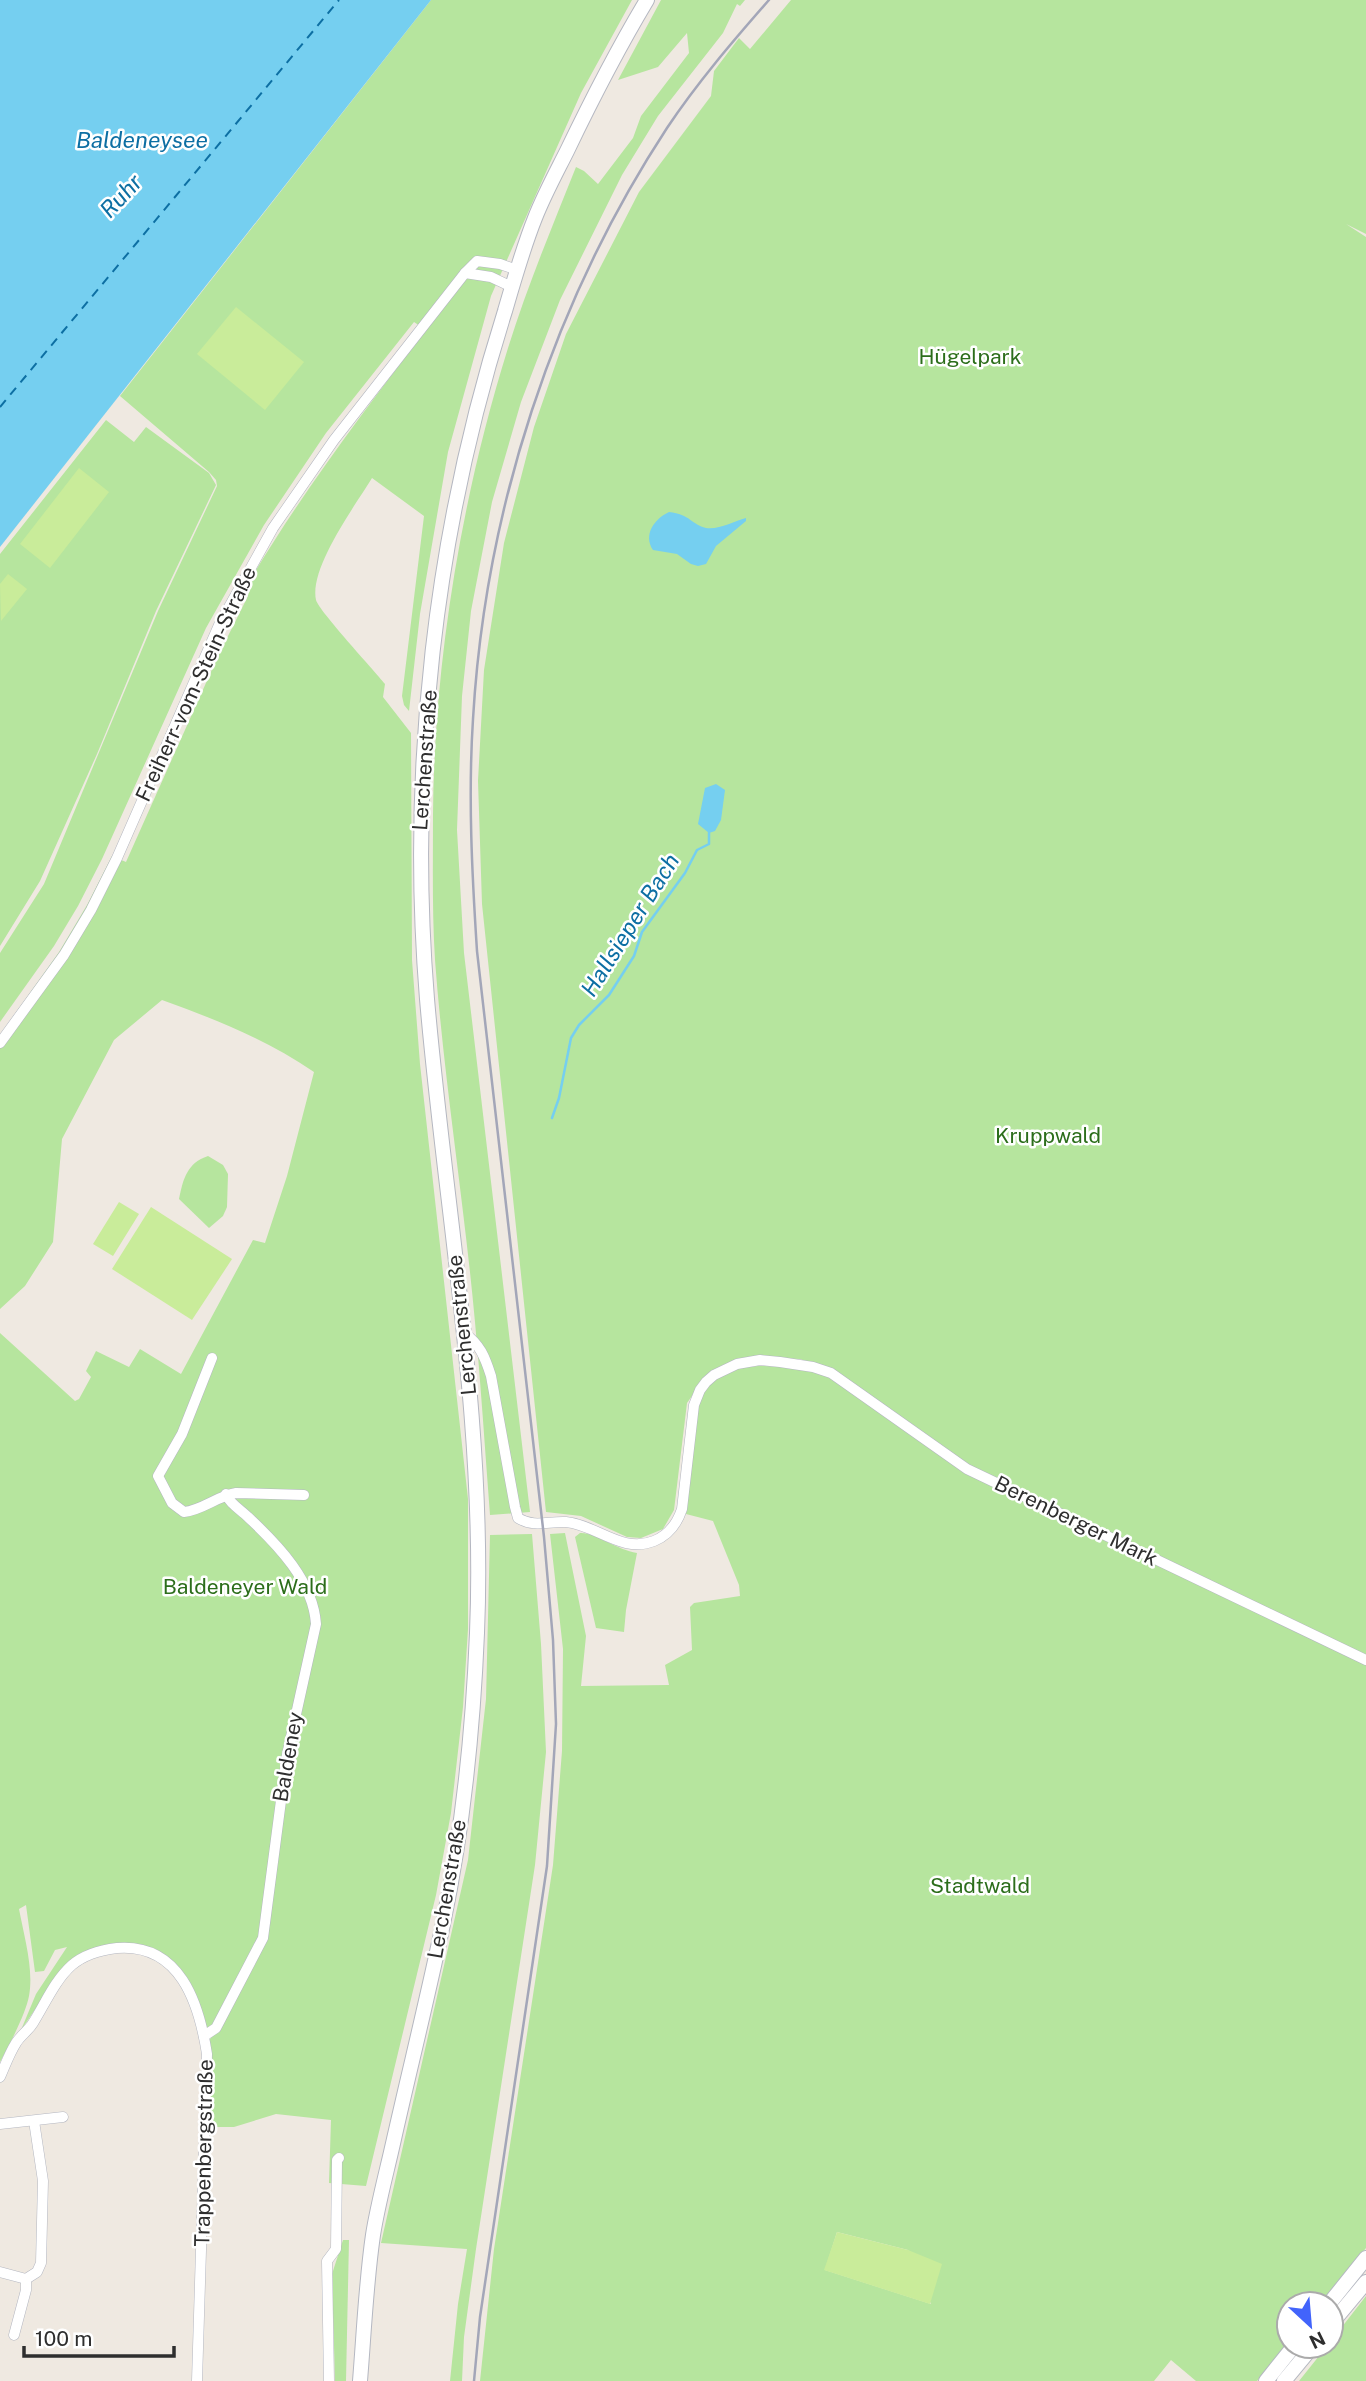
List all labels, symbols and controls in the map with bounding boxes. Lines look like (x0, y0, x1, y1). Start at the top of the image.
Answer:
water label: Baldeneysee (76, 126, 208, 153)
water label: Ruhr (94, 168, 148, 223)
park label: Hügelpark (918, 344, 1022, 369)
street label: Freiherr-vom-Stein-Straße (130, 562, 261, 805)
street label: Lerchenstraße (407, 689, 442, 831)
water label: Hallsieper Bach (575, 848, 684, 1001)
park label: Kruppwald (995, 1123, 1101, 1148)
street label: Lerchenstraße (442, 1254, 481, 1397)
street label: Berenberger Mark (991, 1470, 1162, 1571)
park label: Baldeneyer Wald (163, 1574, 327, 1599)
street label: Baldeney (267, 1710, 308, 1804)
street label: Lerchenstraße (422, 1817, 471, 1961)
park label: Stadtwald (930, 1873, 1030, 1898)
street label: Trappenbergstraße (189, 2059, 218, 2247)
north arrow (1275, 2290, 1345, 2360)
scale bar (24, 2314, 175, 2358)
text: 100 m (35, 2326, 92, 2351)
text: N (1306, 2327, 1329, 2353)

